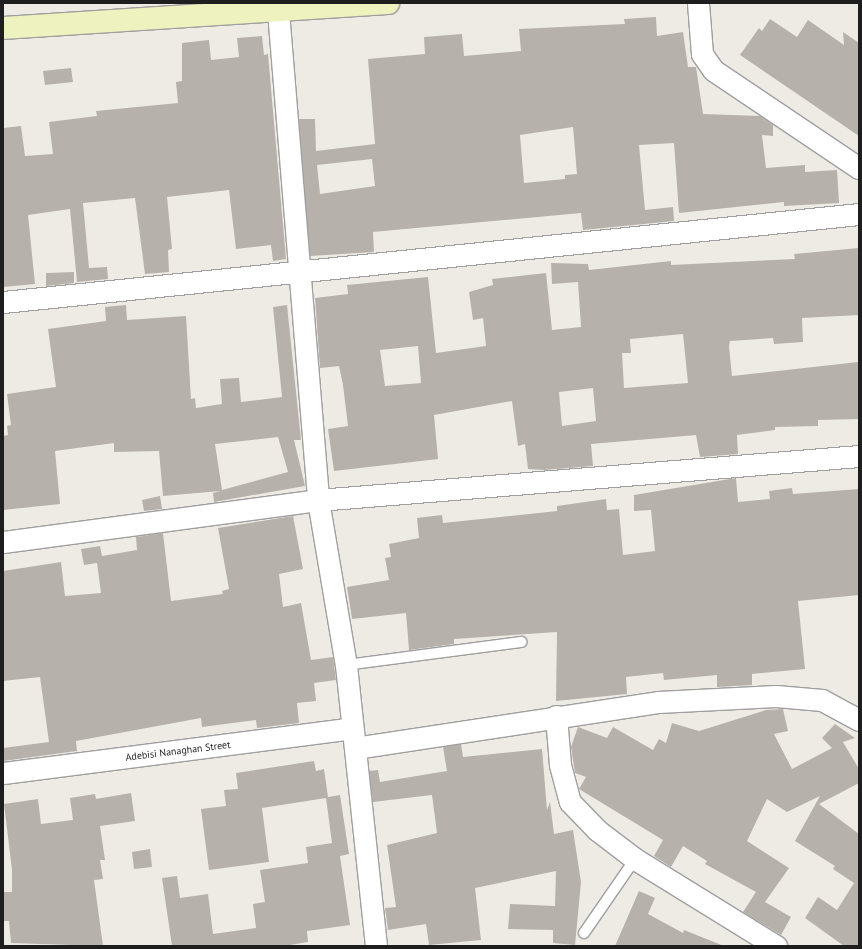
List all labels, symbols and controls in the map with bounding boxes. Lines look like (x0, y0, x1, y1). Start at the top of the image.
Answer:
street label: Adebisi Nanaghan Street (125, 739, 231, 763)

